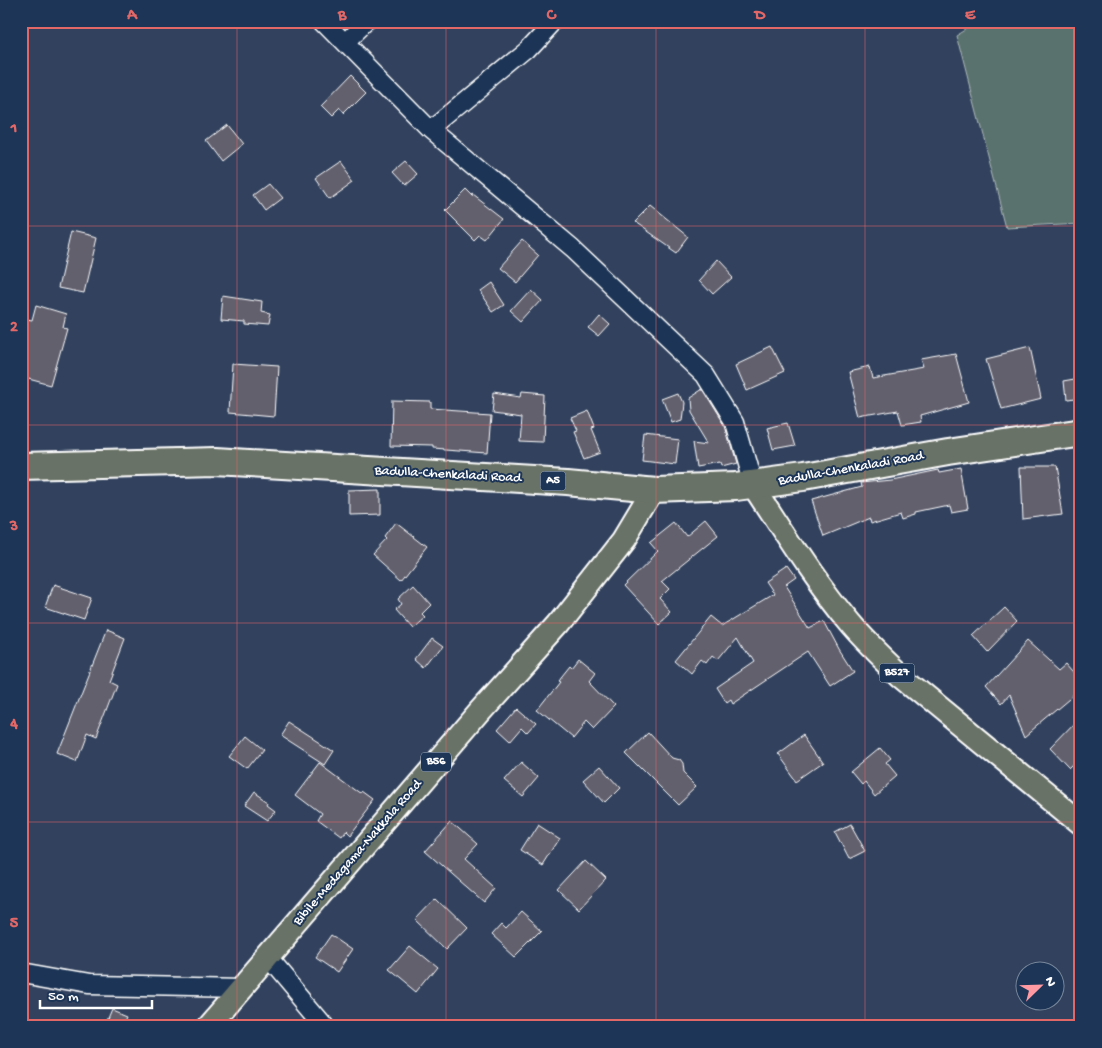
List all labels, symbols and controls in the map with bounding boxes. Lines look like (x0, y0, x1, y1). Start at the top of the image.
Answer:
text: A (126, 7, 138, 26)
text: B (337, 7, 347, 26)
text: C (546, 7, 557, 26)
text: D (753, 7, 766, 26)
text: E (965, 7, 976, 26)
text: 1 (10, 120, 17, 139)
text: 2 (10, 319, 18, 338)
street label: Badulla-Chenkaladi Road (776, 448, 927, 490)
street label: Badulla-Chenkaladi Road (373, 463, 524, 487)
road number: A5 (540, 472, 566, 491)
text: 3 (9, 518, 18, 537)
road number: B527 (880, 664, 914, 682)
text: 4 (9, 716, 18, 735)
road number: B56 (421, 752, 451, 772)
street label: Bibile-Medagama-Nakkala Road (289, 775, 427, 930)
text: 5 (10, 915, 19, 934)
north arrow (1014, 960, 1064, 1010)
text: N (1040, 974, 1059, 989)
scale bar (40, 978, 152, 1010)
text: 50 m (48, 988, 79, 1006)

